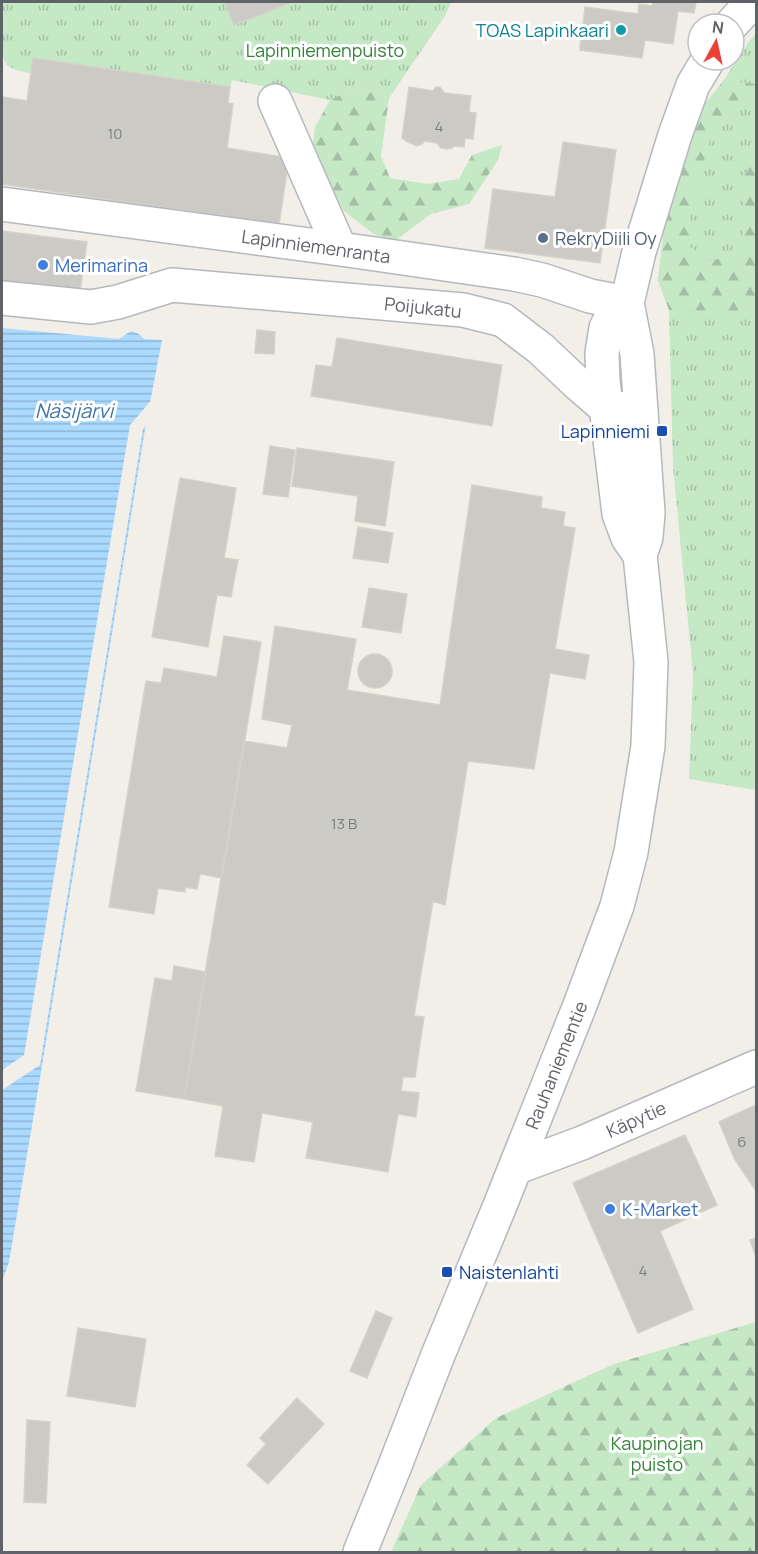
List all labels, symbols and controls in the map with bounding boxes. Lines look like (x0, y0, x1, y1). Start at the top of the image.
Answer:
north arrow (686, 12, 746, 72)
text: N (711, 15, 725, 39)
place label: TOAS Lapinkaari (476, 18, 609, 42)
marker: TOAS Lapinkaari (614, 23, 628, 37)
park label: Lapinniemenpuisto (246, 38, 404, 62)
house number: 4 (435, 116, 444, 137)
house number: 10 (108, 123, 123, 144)
street label: Lapinniemenranta (240, 224, 392, 268)
place label: RekryDiili Oy (555, 226, 657, 250)
marker: RekryDiili Oy (536, 231, 550, 245)
place label: Merimarina (55, 253, 148, 277)
marker: Merimarina (36, 258, 50, 272)
street label: Poijukatu (383, 291, 463, 323)
water label: Näsijärvi (35, 397, 115, 424)
place label: Lapinniemi (561, 419, 650, 443)
marker: Lapinniemi (655, 424, 669, 438)
house number: 13 B (331, 813, 357, 834)
street label: Rauhaniementie (519, 997, 593, 1133)
street label: Käpytie (602, 1095, 670, 1143)
house number: 6 (737, 1131, 747, 1152)
place label: K-Market (622, 1197, 698, 1221)
marker: K-Market (603, 1202, 617, 1216)
place label: Naistenlahti (459, 1260, 559, 1284)
house number: 4 (639, 1260, 648, 1281)
marker: Naistenlahti (440, 1265, 454, 1279)
park label: Kaupinojan puisto (611, 1431, 703, 1476)

